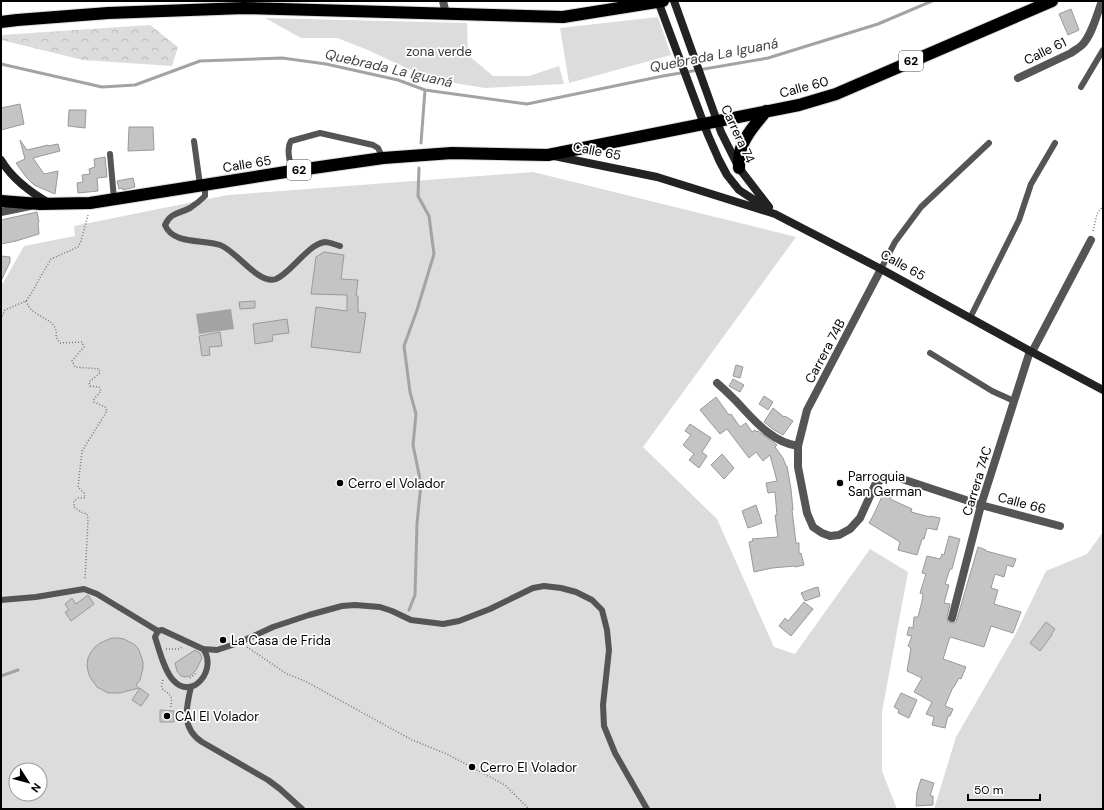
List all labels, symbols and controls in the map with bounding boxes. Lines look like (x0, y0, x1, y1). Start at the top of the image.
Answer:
street label: Calle 61 (1021, 33, 1069, 69)
water label: Quebrada La Iguaná (648, 34, 780, 76)
park label: zona verde (406, 43, 472, 60)
water label: Quebrada La Iguaná (323, 45, 455, 92)
road number: 62 (899, 51, 923, 71)
street label: Calle 60 (778, 72, 830, 102)
street label: Carrera 74 (717, 102, 759, 166)
street label: Calle 65 (571, 138, 623, 164)
street label: Calle 65 (222, 152, 273, 176)
road number: 62 (287, 160, 311, 180)
street label: Calle 65 (878, 246, 929, 284)
street label: Carrera 74B (801, 316, 849, 386)
street label: Carrera 74C (958, 444, 996, 518)
place label: Parroquia San German (848, 468, 922, 500)
place label: Cerro el Volador (348, 475, 445, 492)
marker: Cerro el Volador (335, 478, 345, 488)
marker: Parroquia San German (835, 478, 845, 488)
street label: Calle 66 (996, 488, 1048, 518)
place label: La Casa de Frida (231, 632, 331, 649)
marker: La Casa de Frida (218, 635, 228, 645)
place label: CAI El Volador (175, 708, 259, 725)
marker: CAI El Volador (162, 711, 172, 721)
place label: Cerro El Volador (480, 759, 577, 776)
north arrow (8, 762, 48, 802)
marker: Cerro El Volador (467, 762, 477, 772)
scale bar (968, 776, 1040, 802)
text: N (28, 781, 44, 795)
text: 50 m (974, 782, 1003, 798)

